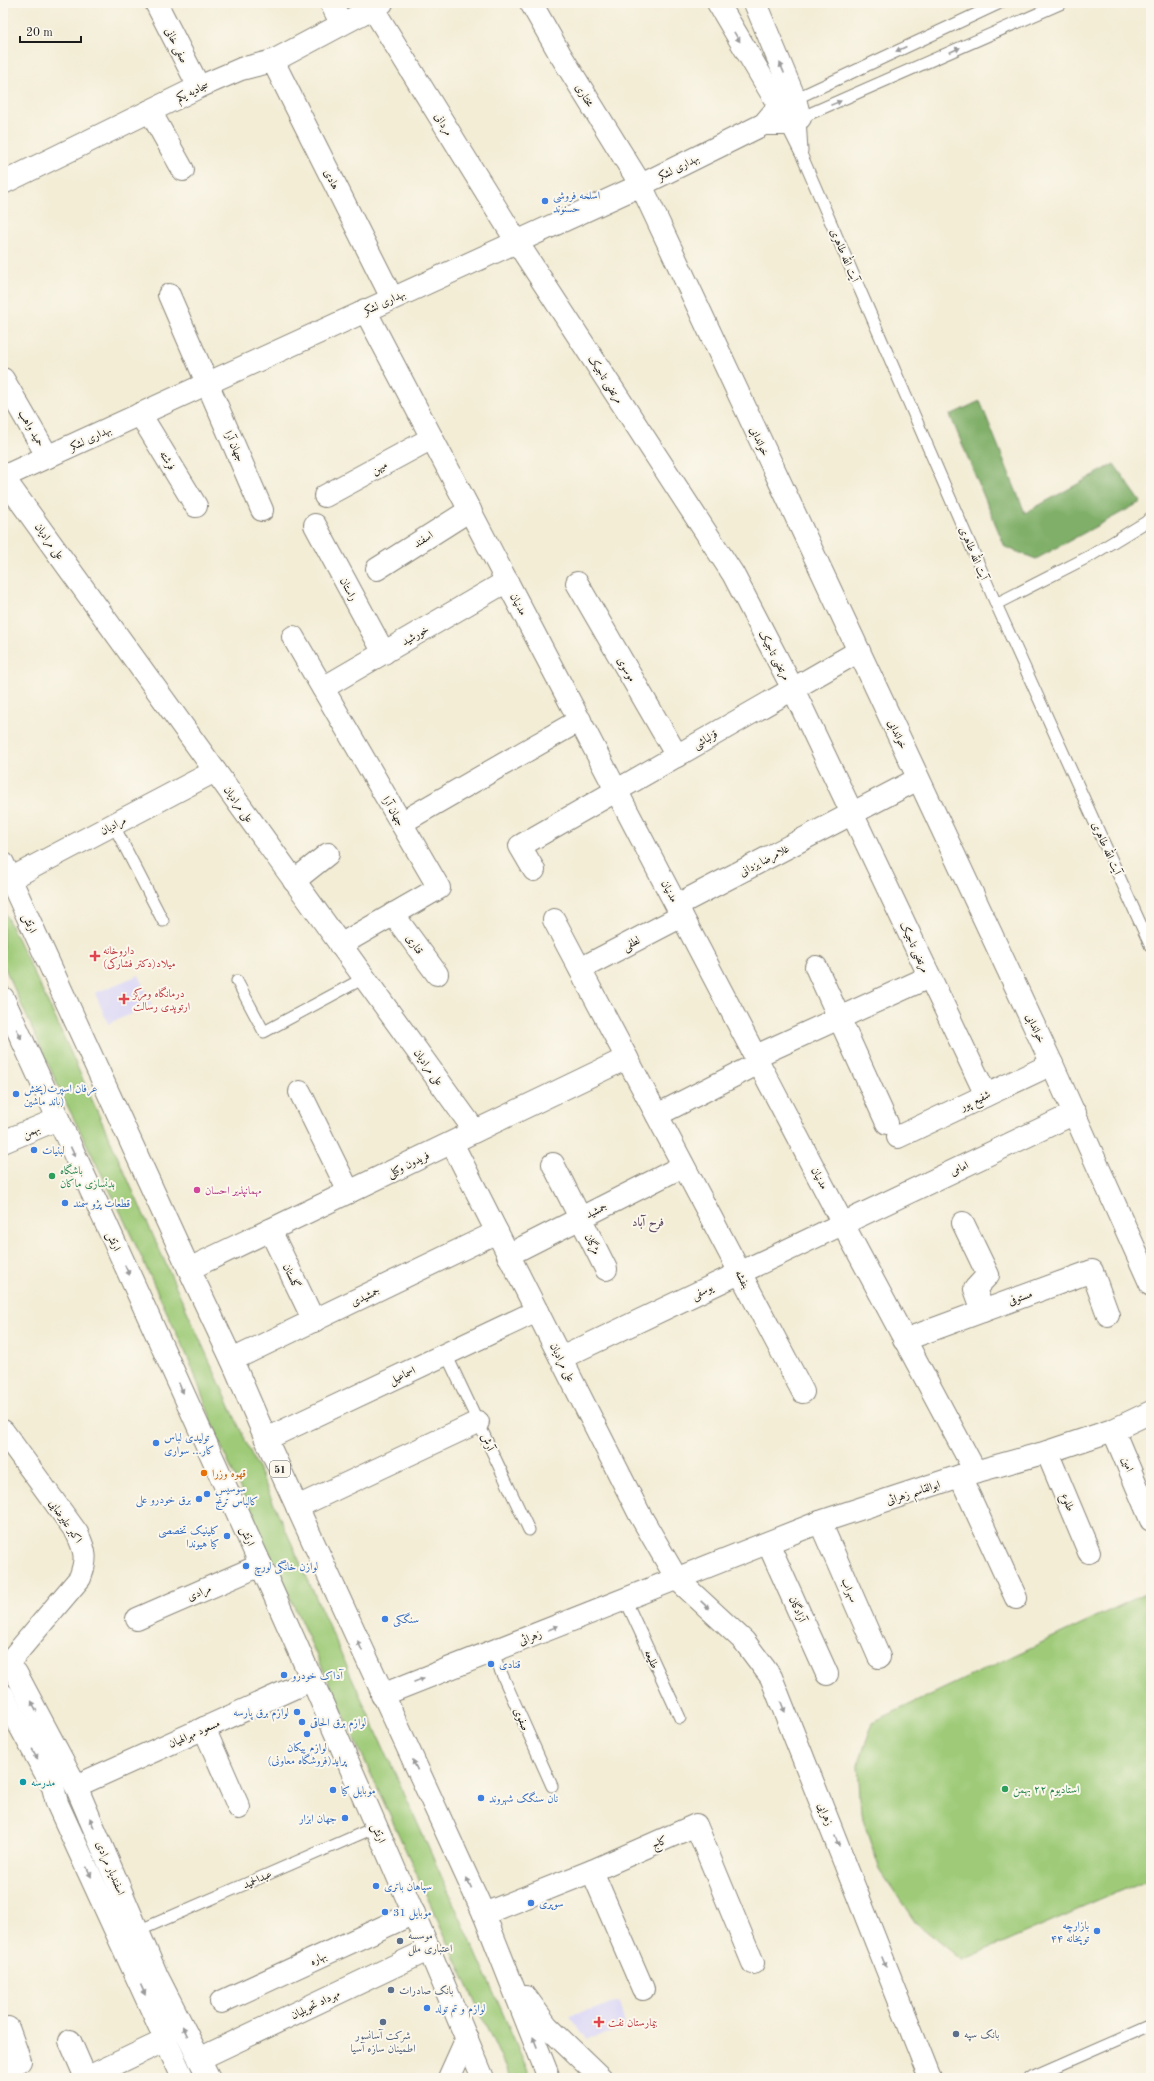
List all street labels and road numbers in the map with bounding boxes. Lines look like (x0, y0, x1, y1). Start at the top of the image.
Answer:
street label: صفی خانی (160, 26, 189, 66)
street label: سجادیه یکم (174, 78, 212, 108)
street label: مختاری (573, 82, 595, 109)
street label: مردانی (431, 112, 454, 139)
street label: بهداری لشکر (655, 152, 702, 185)
street label: هادی (321, 168, 340, 191)
street label: آیت الله طاهری (827, 225, 865, 286)
street label: بهداری لشکر (361, 288, 408, 319)
street label: مرتضی تاجیک (584, 353, 625, 406)
street label: حمید واهب (15, 408, 46, 450)
street label: بهداری لشکر (67, 424, 114, 455)
street label: خواندابی (746, 425, 770, 458)
street label: جهان آرا (222, 428, 248, 464)
street label: فرشته (156, 449, 177, 473)
street label: میهن (370, 460, 390, 479)
street label: علی مرادیان (30, 522, 66, 563)
street label: آیت الله طاهری (956, 523, 994, 584)
street label: اسفند (412, 530, 435, 551)
street label: راستان (337, 576, 358, 603)
street label: مدنیان (507, 592, 528, 618)
street label: خورشید (400, 624, 431, 648)
street label: مرتضی تاجیک (755, 628, 792, 683)
street label: موسوی (614, 656, 637, 684)
street label: خواندابی (884, 718, 908, 751)
street label: قزلباشی (692, 729, 720, 752)
street label: علی مرادیان (219, 785, 255, 826)
street label: جهان آرا (380, 793, 408, 829)
street label: مرادیان (99, 815, 129, 838)
street label: آیت الله طاهری (1088, 818, 1127, 879)
street label: غلامرضا یزدانی (738, 844, 792, 880)
street label: مدنیان (658, 879, 679, 905)
street label: ارتش (19, 912, 38, 935)
street label: مرتضی تاجیک (896, 920, 931, 975)
street label: قناری (403, 933, 424, 957)
street label: لطفی (621, 935, 643, 955)
street label: خواندابی (1022, 1012, 1046, 1045)
street label: علی مرادیان (409, 1048, 445, 1089)
street label: شفیع پور (958, 1089, 994, 1116)
street label: بهمن (21, 1124, 43, 1143)
street label: فریدون وکیلی (385, 1150, 432, 1182)
street label: امامی (949, 1160, 970, 1178)
street label: مدنیان (808, 1166, 829, 1192)
street label: جمشید (584, 1201, 609, 1221)
street label: ارتش (103, 1230, 122, 1253)
street label: مژگان (581, 1231, 604, 1257)
street label: گلستان (280, 1261, 304, 1291)
street label: بنفشه (732, 1269, 751, 1291)
street label: یوسفی (690, 1282, 717, 1304)
street label: جمشیدی (350, 1286, 382, 1309)
street label: مستوفی (1007, 1288, 1034, 1308)
street label: علی مرادیان (545, 1342, 576, 1385)
street label: اسماعیل (388, 1366, 418, 1389)
street label: آرش (478, 1431, 499, 1454)
street label: امین (1119, 1456, 1135, 1474)
road number: 51 (270, 1461, 290, 1477)
street label: ابوالقاسم زهرائی (885, 1478, 943, 1511)
street label: طلوع (1055, 1492, 1075, 1514)
street label: اکبر علیرضایی (46, 1498, 84, 1546)
street label: ارتش (237, 1525, 256, 1548)
street label: سهراب (838, 1577, 859, 1605)
street label: مرادی (186, 1583, 214, 1604)
street label: آزادگان (786, 1594, 810, 1626)
street label: زهرائی (517, 1627, 544, 1649)
street label: طلیعه (642, 1649, 660, 1671)
street label: صفوی (511, 1706, 531, 1733)
street label: مسعود مهرالهیان (167, 1718, 222, 1751)
street label: زهرایی (814, 1802, 834, 1828)
street label: ارتش (368, 1822, 387, 1845)
street label: کاج (650, 1834, 671, 1855)
street label: اسفندیار مرادی (92, 1840, 126, 1898)
street label: عبدالحمید (241, 1869, 274, 1892)
street label: بهاره (309, 1951, 329, 1969)
street label: مهرداد تحویلیان (289, 1988, 342, 2023)

